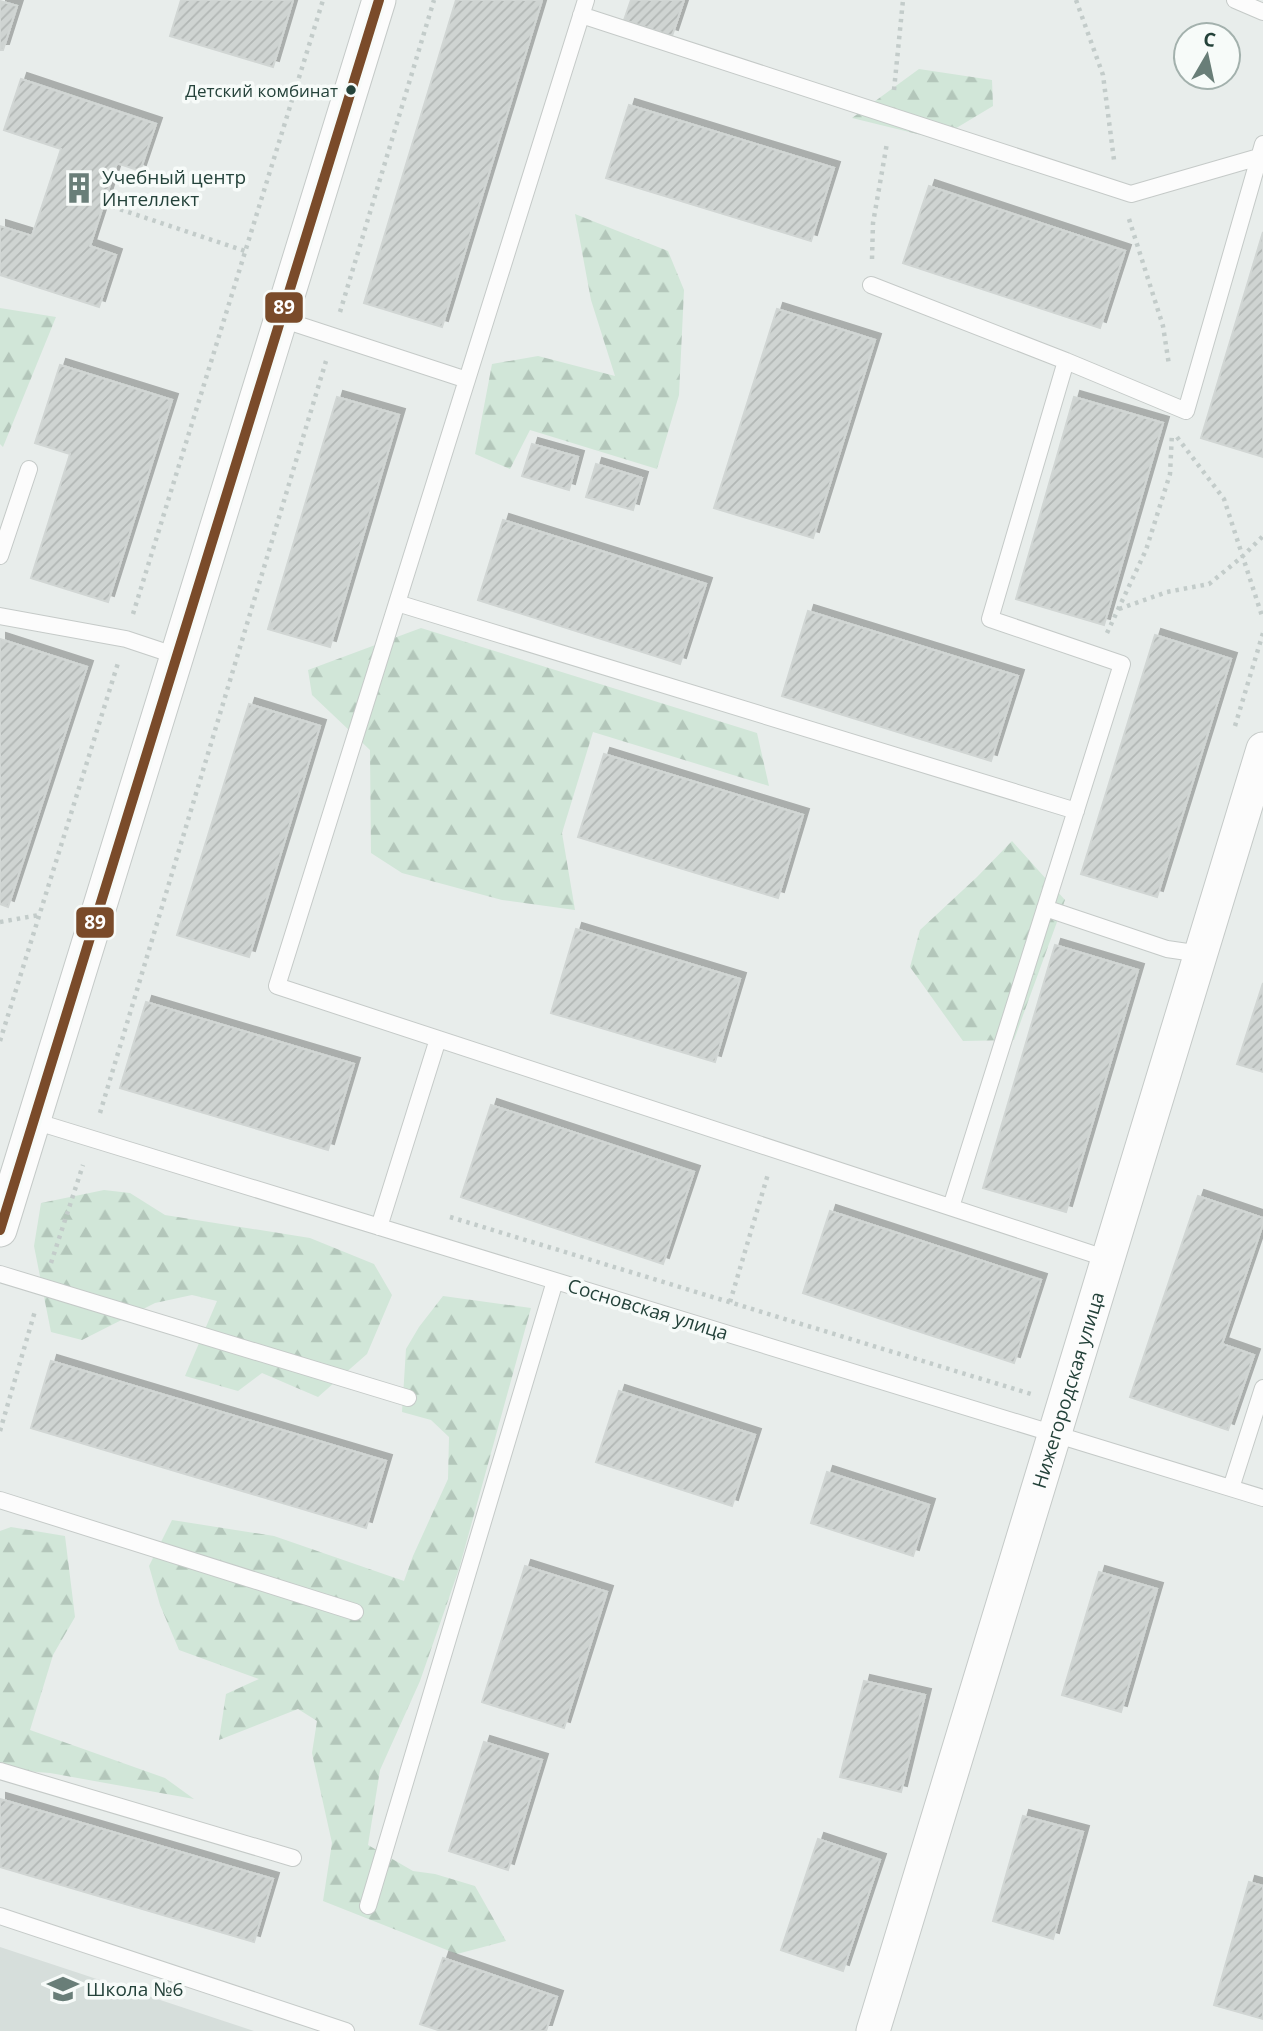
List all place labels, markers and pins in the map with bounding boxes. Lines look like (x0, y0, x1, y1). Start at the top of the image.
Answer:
place label: Детский комбинат (185, 79, 338, 102)
marker: Детский комбинат (344, 83, 358, 97)
place label: Учебный центр Интеллект (102, 164, 246, 212)
building icon: Учебный центр Интеллект (62, 171, 96, 205)
school or university icon: Школа №6 (46, 1972, 80, 2006)
place label: Школа №6 (86, 1976, 183, 2002)

